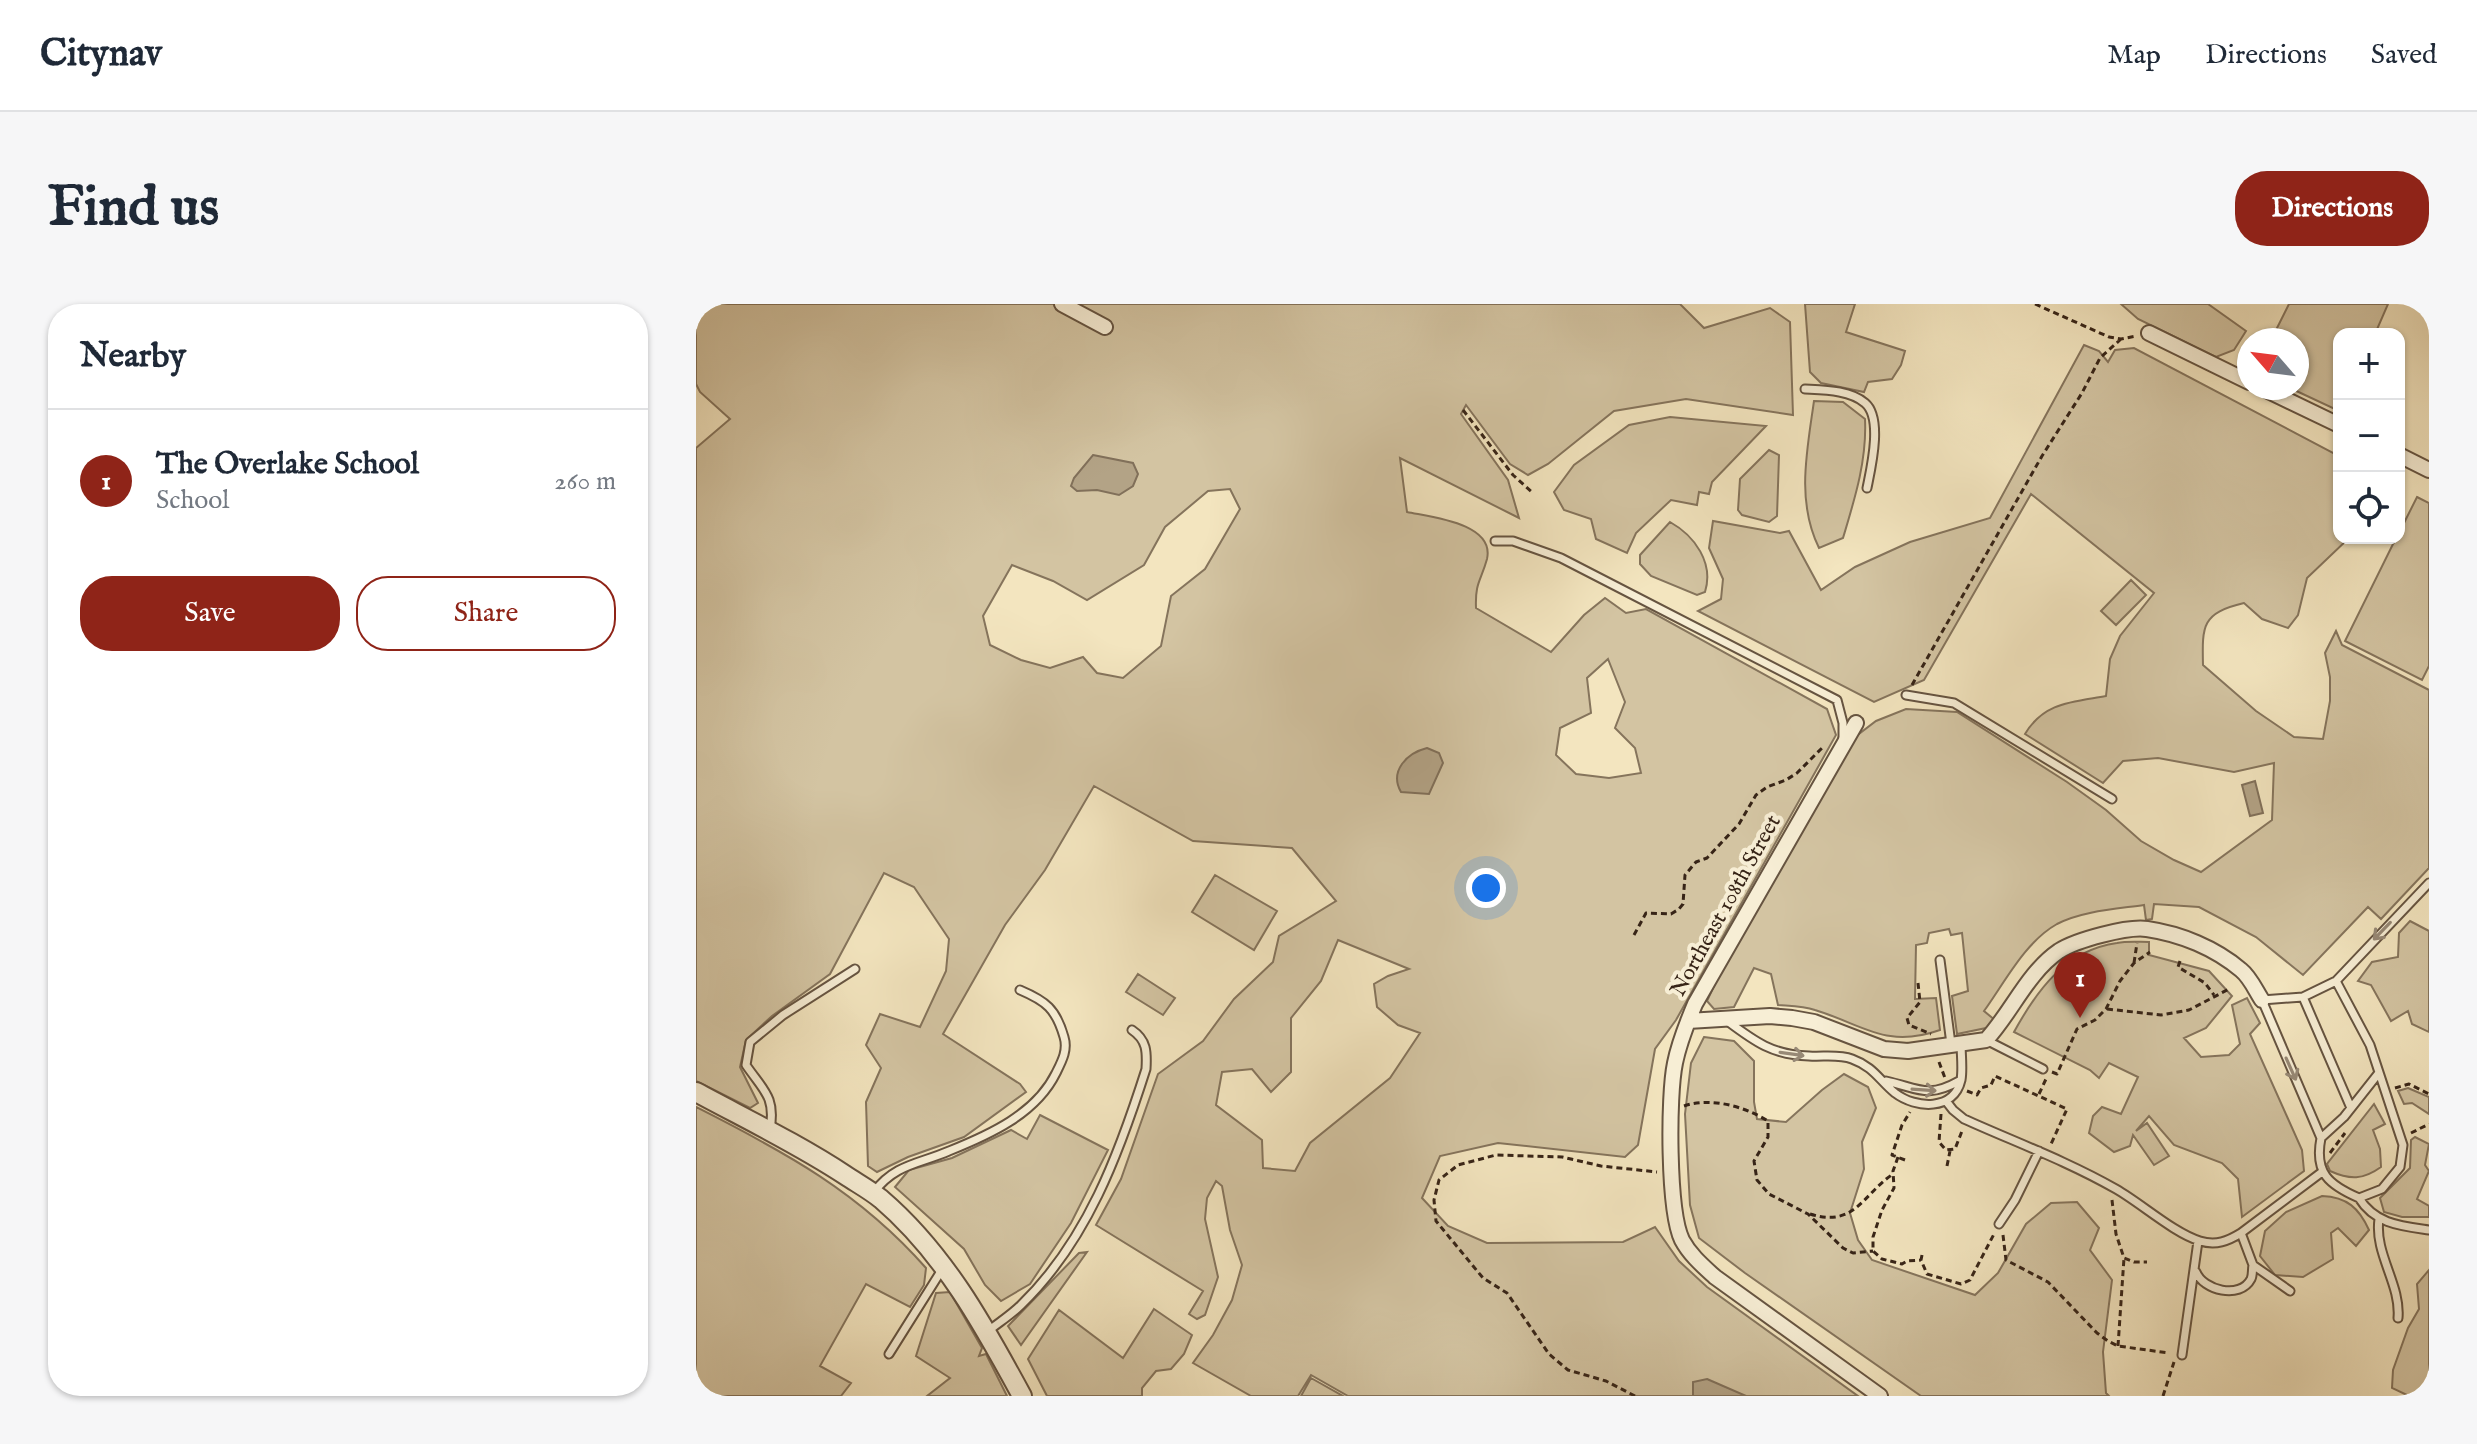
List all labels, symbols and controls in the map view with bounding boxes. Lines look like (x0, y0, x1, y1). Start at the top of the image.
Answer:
text: Citynav (40, 31, 162, 79)
text: Map (2107, 38, 2161, 73)
text: Directions (2205, 38, 2327, 73)
text: Saved (2371, 38, 2437, 73)
button: Directions (2235, 171, 2429, 246)
text: Find us (48, 173, 219, 244)
north arrow (2237, 328, 2309, 400)
map controls (2333, 328, 2405, 544)
button: + (2333, 328, 2405, 400)
text: Nearby (80, 335, 186, 378)
button: − (2333, 400, 2405, 472)
text: The Overlake School (156, 446, 419, 484)
text: 1 (101, 465, 111, 498)
text: 260 m (554, 465, 616, 498)
button: locate (2333, 472, 2405, 544)
text: School (156, 484, 229, 517)
button: Save (80, 576, 340, 651)
button: Share (356, 576, 616, 651)
street label: Northeast 108th Street (1664, 810, 1788, 1002)
your location (1466, 868, 1506, 908)
one-way arrow (2373, 921, 2392, 940)
pin: 1 (2054, 952, 2106, 1018)
one-way arrow (1779, 1047, 1804, 1062)
one-way arrow (2284, 1056, 2299, 1081)
one-way arrow (1910, 1083, 1937, 1098)

